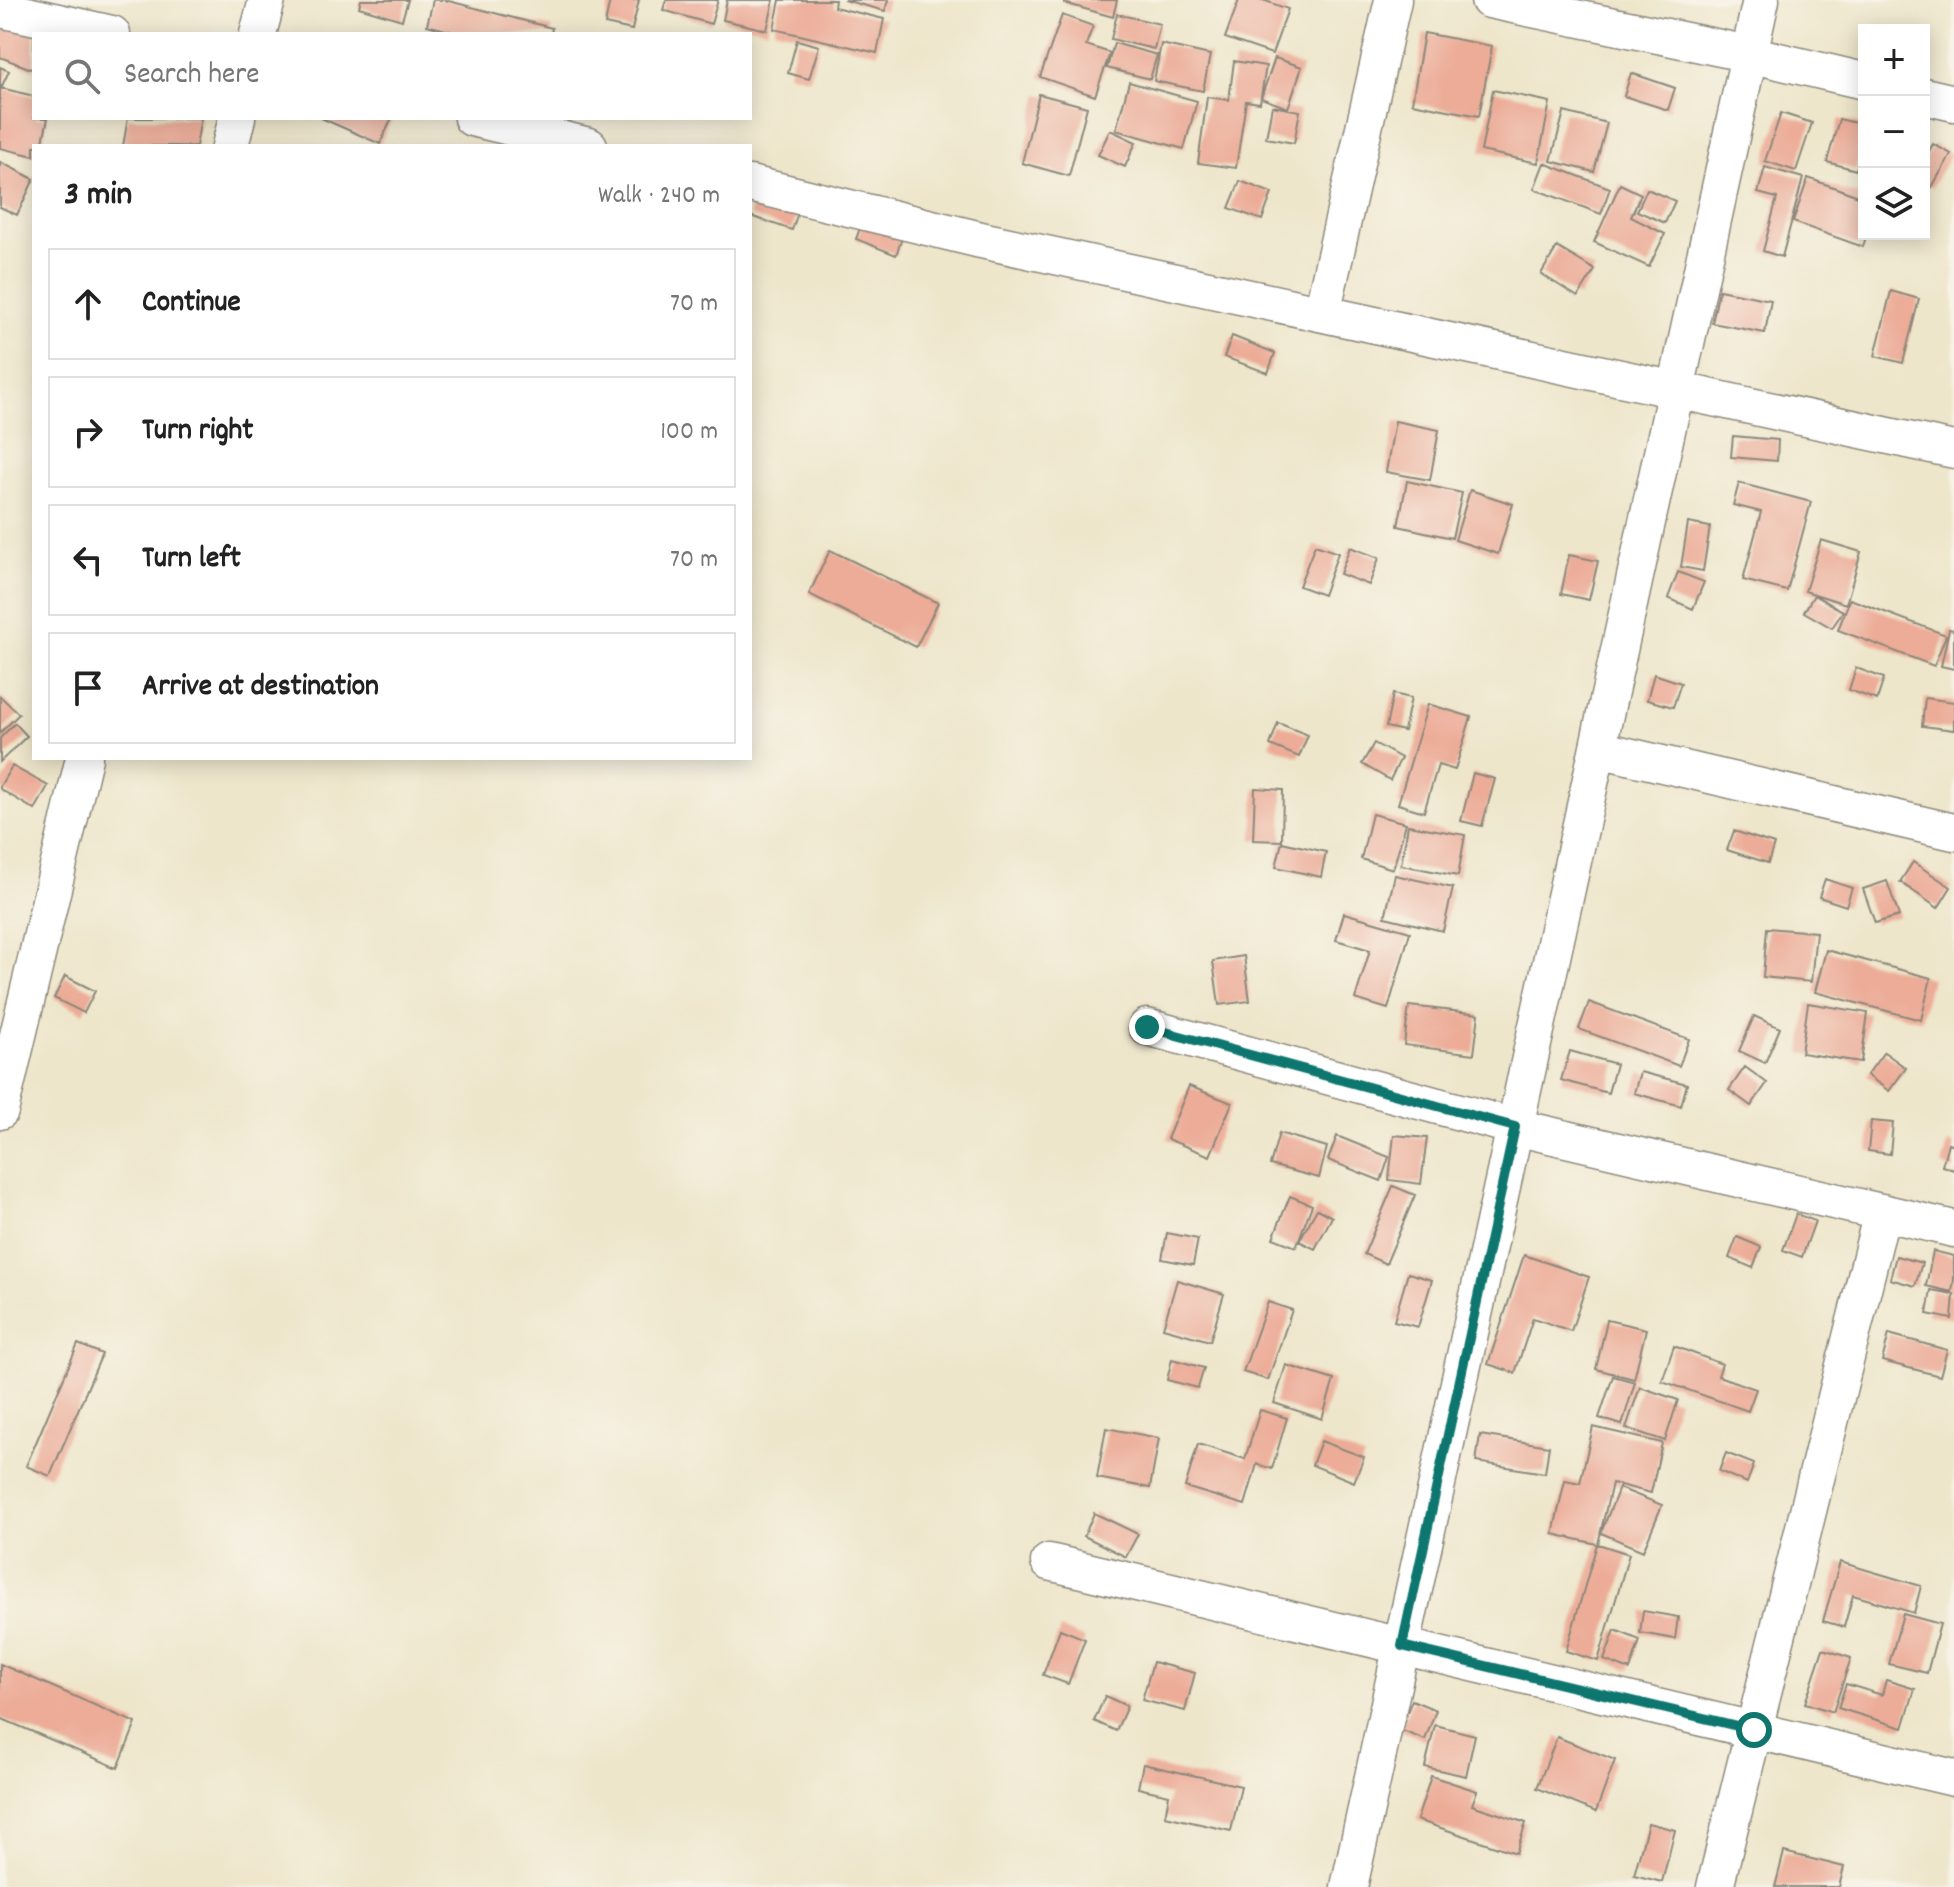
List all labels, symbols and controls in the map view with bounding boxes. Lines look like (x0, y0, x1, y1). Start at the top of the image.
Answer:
map controls (1858, 24, 1930, 240)
button: + (1858, 24, 1930, 96)
search box (32, 32, 752, 120)
icon: search (60, 54, 104, 98)
text: Search here (124, 55, 260, 98)
button: − (1858, 96, 1930, 168)
button: layers (1858, 168, 1930, 240)
text: 3 min (64, 172, 132, 221)
text: Walk · 240 m (598, 178, 720, 215)
icon: ahead (66, 282, 110, 326)
text: Continue (142, 283, 241, 326)
text: 70 m (670, 286, 718, 323)
icon: right (66, 410, 110, 454)
text: Turn right (142, 411, 253, 454)
text: 100 m (660, 414, 718, 451)
icon: left (66, 538, 110, 582)
text: Turn left (142, 539, 241, 582)
text: 70 m (670, 542, 718, 579)
icon: arrive (66, 666, 110, 710)
text: Arrive at destination (142, 667, 379, 710)
route end (1129, 1009, 1165, 1045)
route start (1736, 1712, 1772, 1748)

